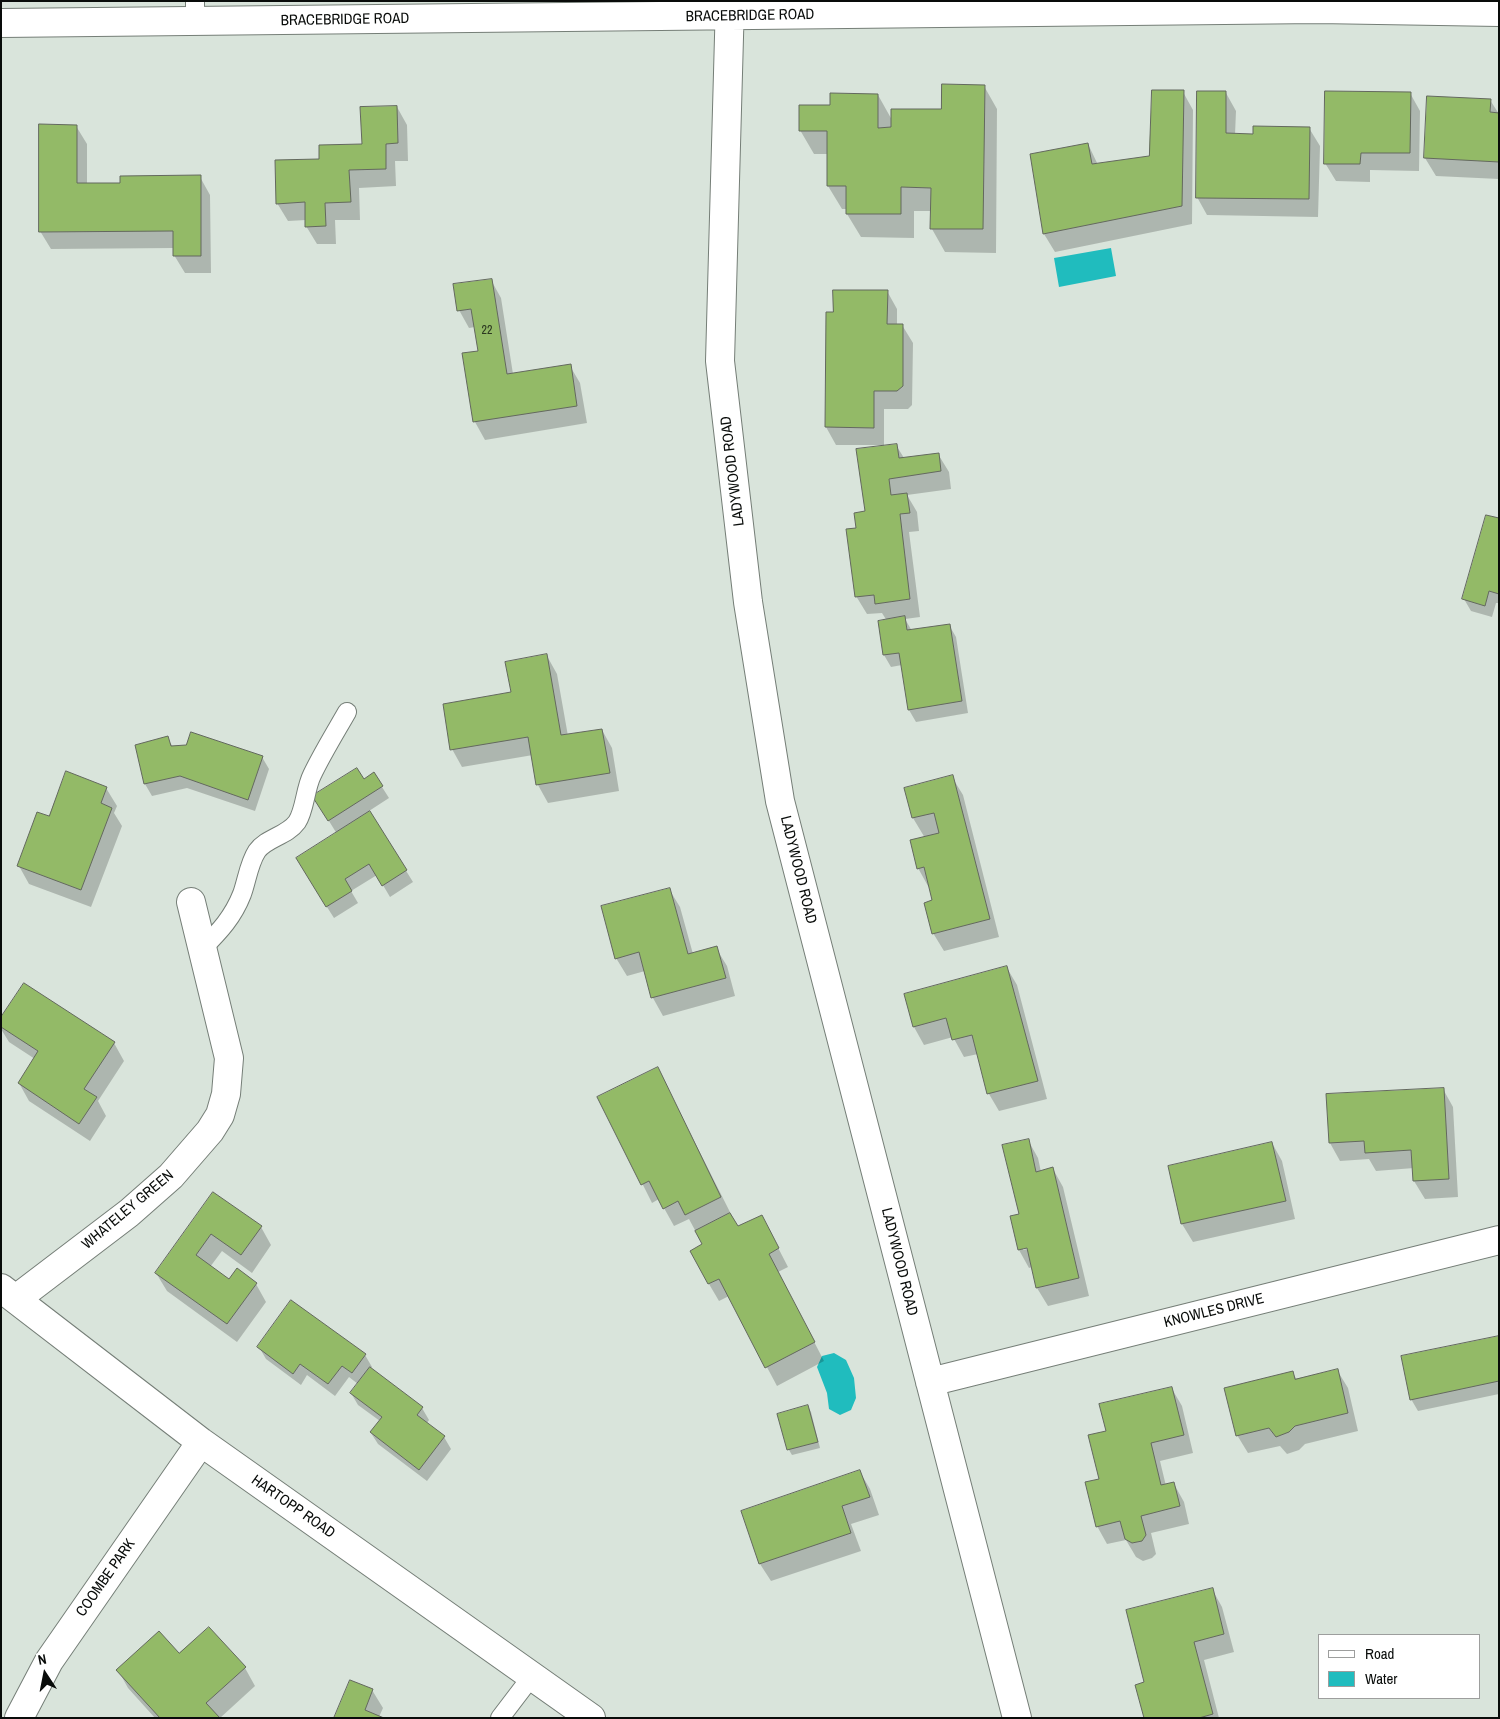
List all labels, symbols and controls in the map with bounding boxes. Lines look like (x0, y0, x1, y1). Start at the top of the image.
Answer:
street label: BRACEBRIDGE ROAD (686, 6, 814, 26)
street label: BRACEBRIDGE ROAD (281, 10, 409, 30)
house number: 22 (482, 324, 492, 338)
street label: LADYWOOD ROAD (717, 415, 749, 527)
street label: LADYWOOD ROAD (776, 814, 820, 926)
street label: WHATELEY GREEN (79, 1166, 177, 1254)
street label: LADYWOOD ROAD (877, 1206, 921, 1318)
street label: KNOWLES DRIVE (1162, 1290, 1266, 1332)
street label: HARTOPP ROAD (248, 1472, 338, 1542)
street label: COOMBE PARK (73, 1536, 139, 1620)
legend (1318, 1634, 1480, 1699)
text: Road (1365, 1643, 1394, 1664)
north arrow (20, 1649, 70, 1699)
text: N (36, 1650, 48, 1669)
text: Water (1365, 1668, 1397, 1689)

